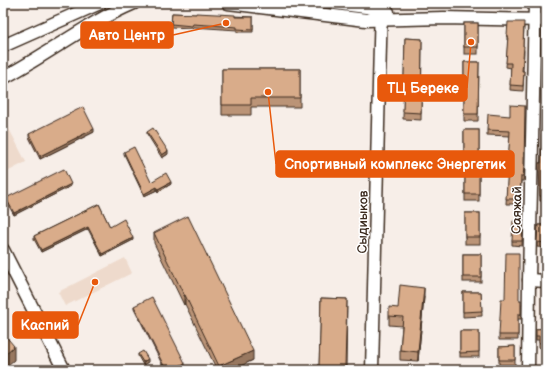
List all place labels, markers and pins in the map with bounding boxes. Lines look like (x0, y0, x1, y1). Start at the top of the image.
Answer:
callout: Авто Центр (81, 22, 173, 48)
callout: ТЦ Береке (378, 75, 467, 101)
callout: Спортивный комплекс Энергетик (276, 151, 514, 177)
callout: Каспий (13, 312, 78, 338)

